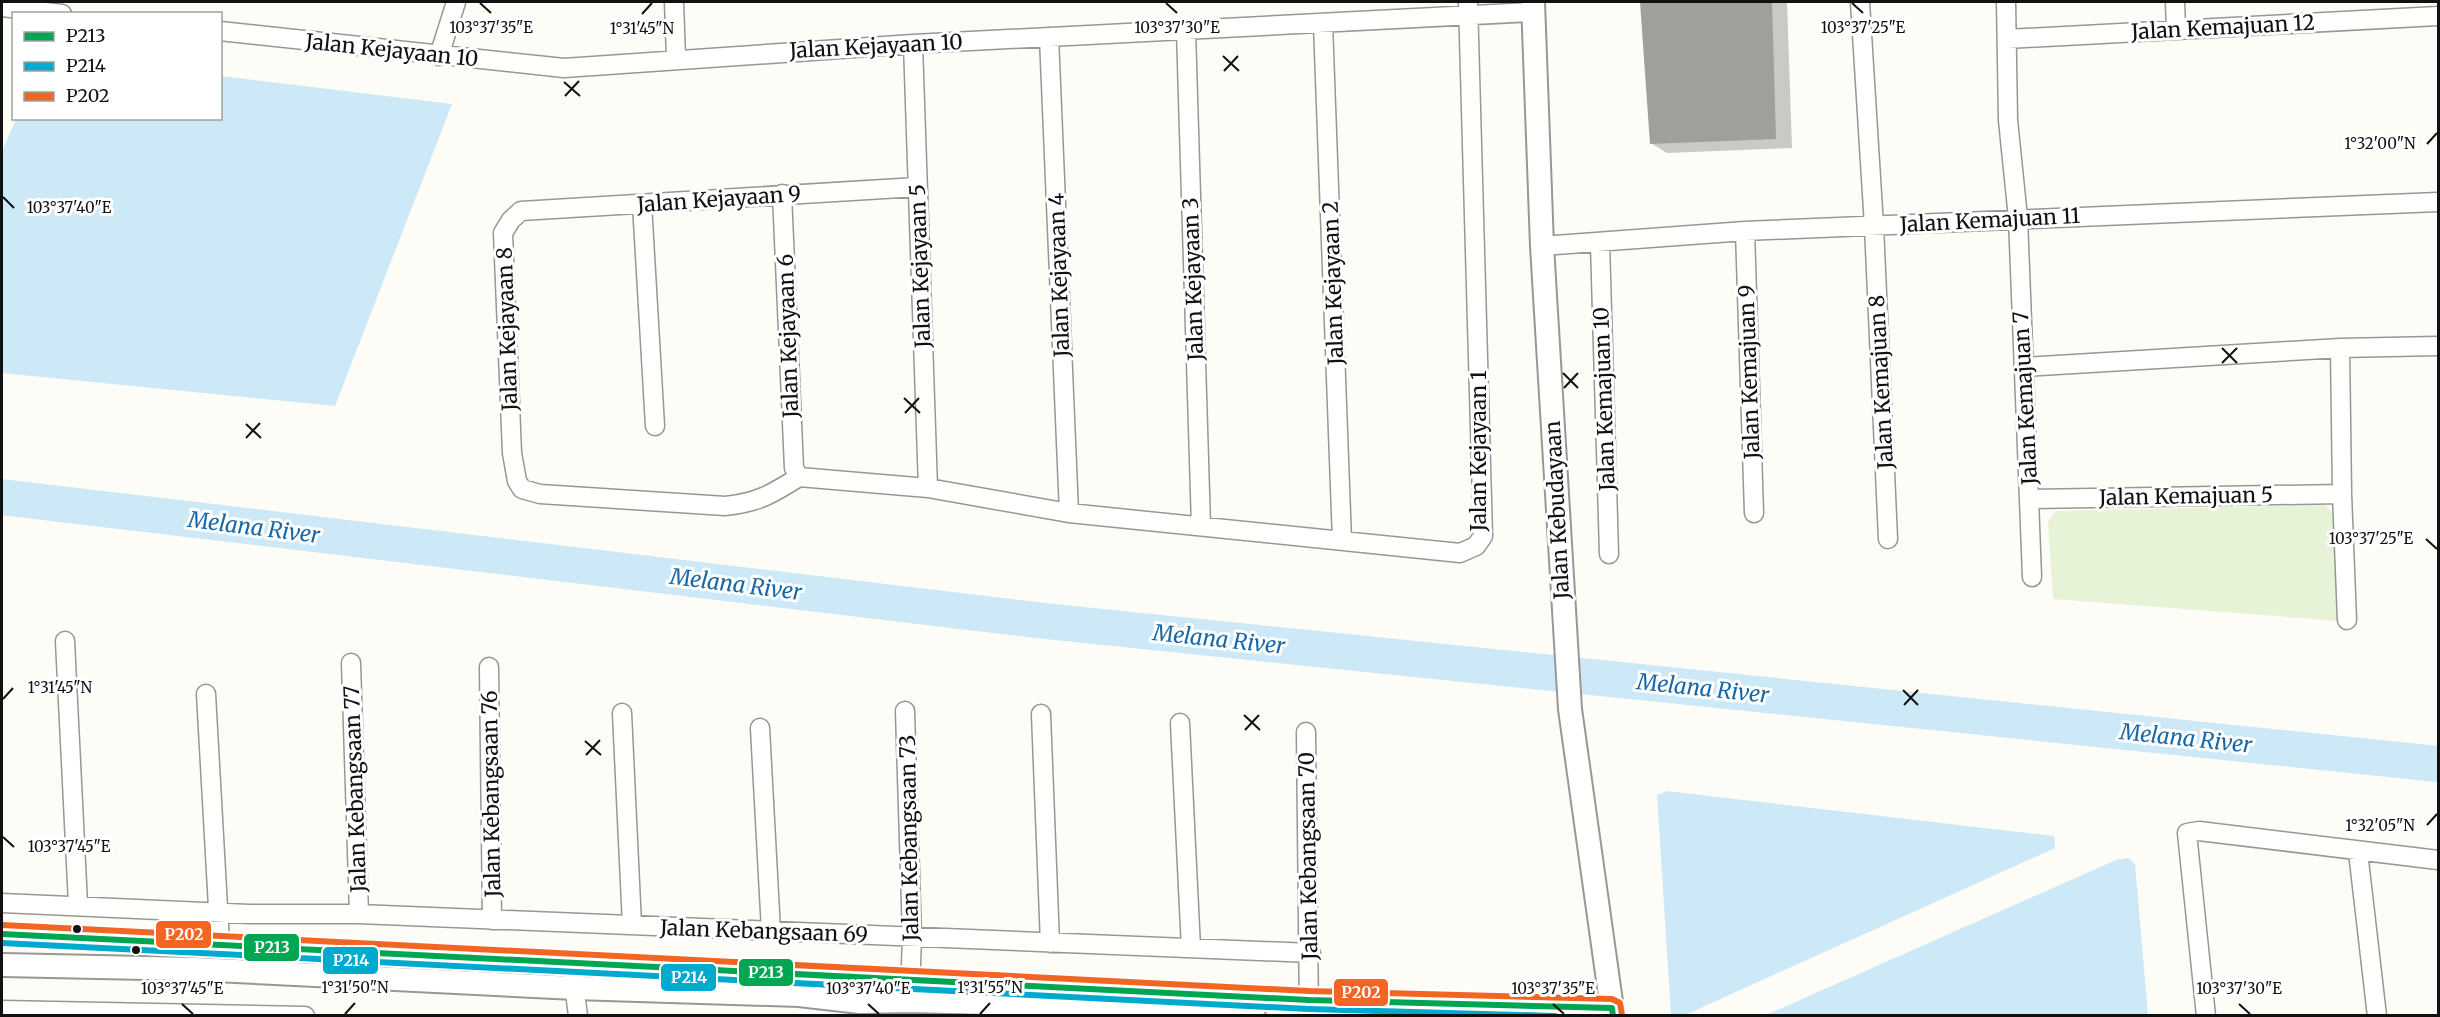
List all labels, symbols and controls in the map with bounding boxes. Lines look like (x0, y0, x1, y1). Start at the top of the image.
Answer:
street label: Jalan Kemajuan 12 (2129, 9, 2316, 45)
legend (12, 12, 222, 120)
text: 103°37'35"E (449, 18, 533, 37)
text: 103°37'30"E (1134, 18, 1220, 37)
text: 103°37'25"E (1821, 18, 1906, 37)
text: 1°31'45"N (610, 19, 675, 38)
text: P213 (66, 24, 106, 47)
street label: Jalan Kejayaan 10 (303, 27, 480, 73)
street label: Jalan Kejayaan 10 (788, 28, 963, 64)
text: P214 (66, 54, 106, 77)
text: P202 (66, 84, 110, 107)
text: 1°32'00"N (2344, 134, 2416, 153)
street label: Jalan Kejayaan 9 (635, 180, 802, 218)
street label: Jalan Kejayaan 5 (904, 184, 936, 349)
street label: Jalan Kejayaan 4 (1043, 192, 1075, 359)
street label: Jalan Kejayaan 3 (1177, 197, 1209, 362)
text: 103°37'40"E (27, 198, 112, 217)
street label: Jalan Kejayaan 2 (1317, 201, 1349, 366)
street label: Jalan Kemajuan 11 (1898, 202, 2081, 238)
street label: Jalan Kejayaan 8 (491, 247, 523, 412)
street label: Jalan Kejayaan 6 (772, 253, 804, 420)
street label: Jalan Kemajuan 9 (1732, 284, 1766, 461)
street label: Jalan Kemajuan 8 (1863, 294, 1899, 471)
street label: Jalan Kemajuan 10 (1587, 306, 1621, 493)
street label: Jalan Kemajuan 7 (2007, 310, 2043, 487)
street label: Jalan Kejayaan 1 (1465, 370, 1492, 533)
street label: Jalan Kebudayaan (1539, 420, 1575, 601)
street label: Jalan Kemajuan 5 (2098, 481, 2273, 511)
water label: Melana River (185, 505, 323, 549)
text: 103°37'25"E (2329, 529, 2414, 548)
water label: Melana River (667, 562, 805, 606)
water label: Melana River (1151, 618, 1287, 660)
water label: Melana River (1635, 667, 1771, 709)
text: 1°31'45"N (28, 678, 93, 697)
street label: Jalan Kebangsaan 77 (338, 685, 372, 894)
street label: Jalan Kebangsaan 76 (476, 690, 506, 899)
water label: Melana River (2118, 717, 2254, 759)
street label: Jalan Kebangsaan 73 (894, 734, 924, 943)
street label: Jalan Kebangsaan 70 (1293, 752, 1323, 961)
text: 1°32'05"N (2345, 816, 2415, 835)
text: 103°37'45"E (28, 837, 111, 856)
street label: Jalan Kebangsaan 69 (658, 914, 869, 948)
line badge: P202 (155, 920, 212, 949)
unlabelled marker (71, 923, 83, 935)
text: P202 (164, 924, 204, 944)
line badge: P213 (243, 933, 300, 962)
text: P213 (254, 937, 290, 957)
unlabelled marker (130, 944, 142, 956)
line badge: P214 (322, 946, 379, 975)
text: P214 (333, 950, 369, 970)
line badge: P213 (738, 958, 794, 987)
text: P213 (748, 962, 784, 982)
line badge: P214 (660, 963, 717, 992)
text: P214 (671, 967, 707, 987)
text: 1°31'50"N (321, 978, 389, 997)
text: 1°31'55"N (957, 978, 1023, 997)
line badge: P202 (1333, 978, 1389, 1007)
text: 103°37'45"E (141, 979, 224, 998)
text: 103°37'40"E (826, 979, 911, 998)
text: 103°37'35"E (1511, 979, 1595, 998)
text: 103°37'30"E (2196, 979, 2282, 998)
text: P202 (1341, 982, 1381, 1002)

